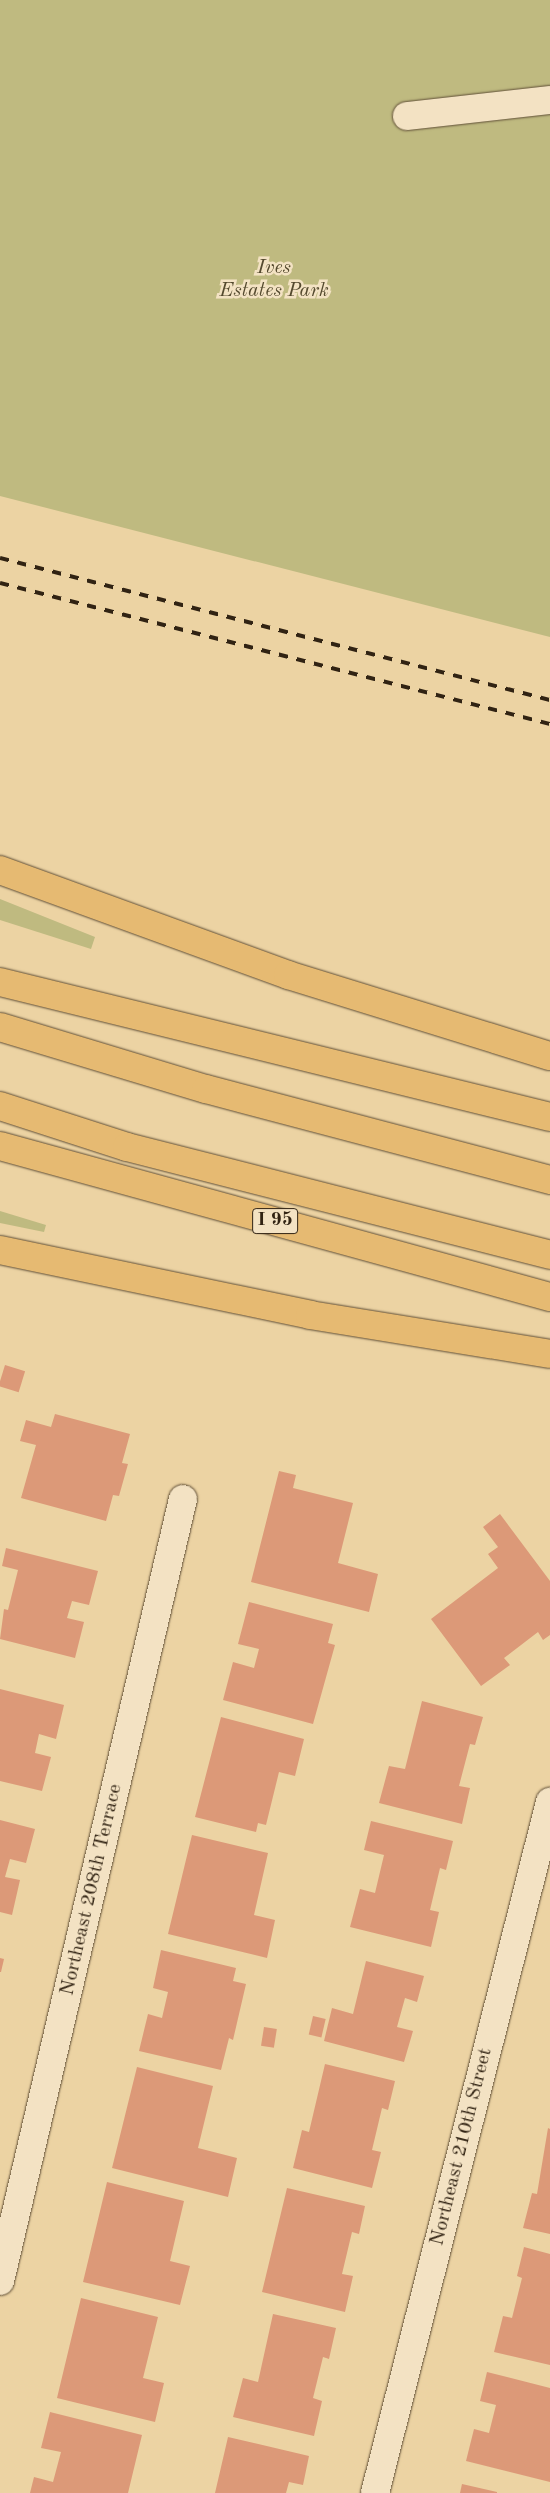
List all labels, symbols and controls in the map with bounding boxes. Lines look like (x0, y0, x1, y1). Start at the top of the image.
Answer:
park label: Ives Estates Park (219, 256, 329, 303)
road number: I 95 (251, 1204, 299, 1238)
street label: Northeast 208th Terrace (56, 1782, 128, 1998)
street label: Northeast 210th Street (426, 2046, 498, 2248)

